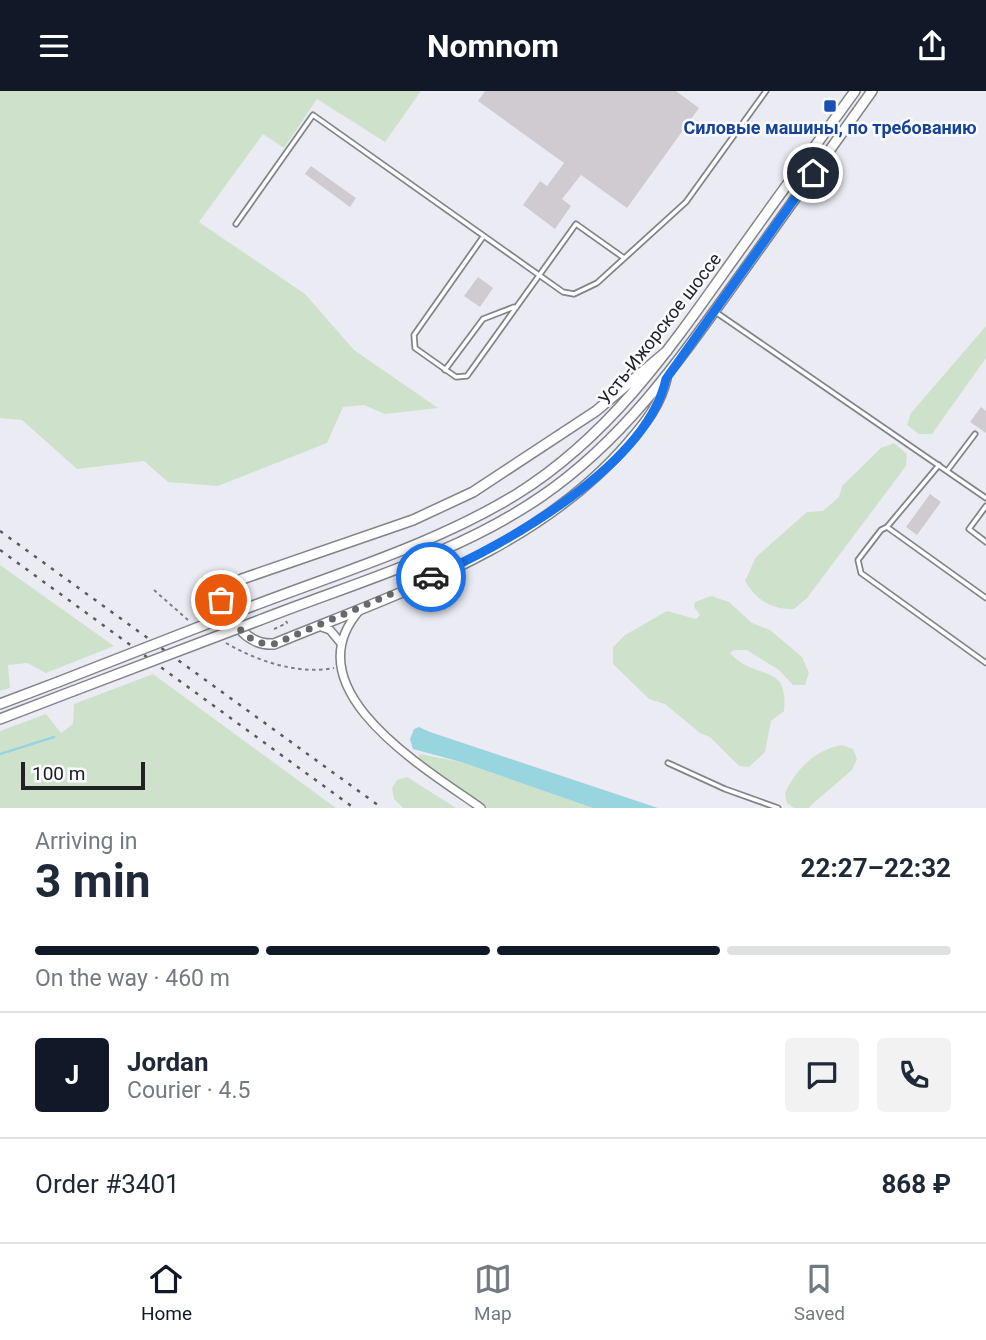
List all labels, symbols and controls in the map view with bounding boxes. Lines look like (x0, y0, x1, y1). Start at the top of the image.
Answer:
icon: menu (35, 27, 73, 65)
text: Nomnom (427, 27, 559, 65)
icon: share (913, 27, 951, 65)
marker: Силовые машины, по требованию (822, 98, 838, 114)
place label: Силовые машины, по требованию (683, 117, 977, 138)
pin (783, 143, 843, 203)
icon: home (794, 154, 832, 192)
street label: Усть-Ижорское шоссе (594, 249, 725, 409)
courier (396, 542, 466, 612)
icon: car (412, 558, 450, 596)
pin (191, 570, 251, 630)
icon: bag (202, 581, 240, 619)
scale bar (21, 759, 145, 791)
text: 100 m (32, 762, 85, 785)
text: Arriving in (35, 828, 138, 855)
text: 22:27–22:32 (801, 853, 951, 883)
text: 3 min (35, 854, 151, 908)
text: On the way · 460 m (35, 965, 230, 992)
button: chat (785, 1038, 859, 1112)
button: phone (877, 1038, 951, 1112)
text: Jordan (127, 1047, 209, 1077)
text: J (65, 1060, 79, 1090)
text: Courier · 4.5 (127, 1077, 250, 1104)
text: Order #3401 (35, 1169, 180, 1199)
text: 868 ₽ (881, 1169, 951, 1199)
tab: Home (141, 1260, 192, 1325)
tab: Map (474, 1260, 512, 1325)
tab: Saved (794, 1260, 845, 1325)

